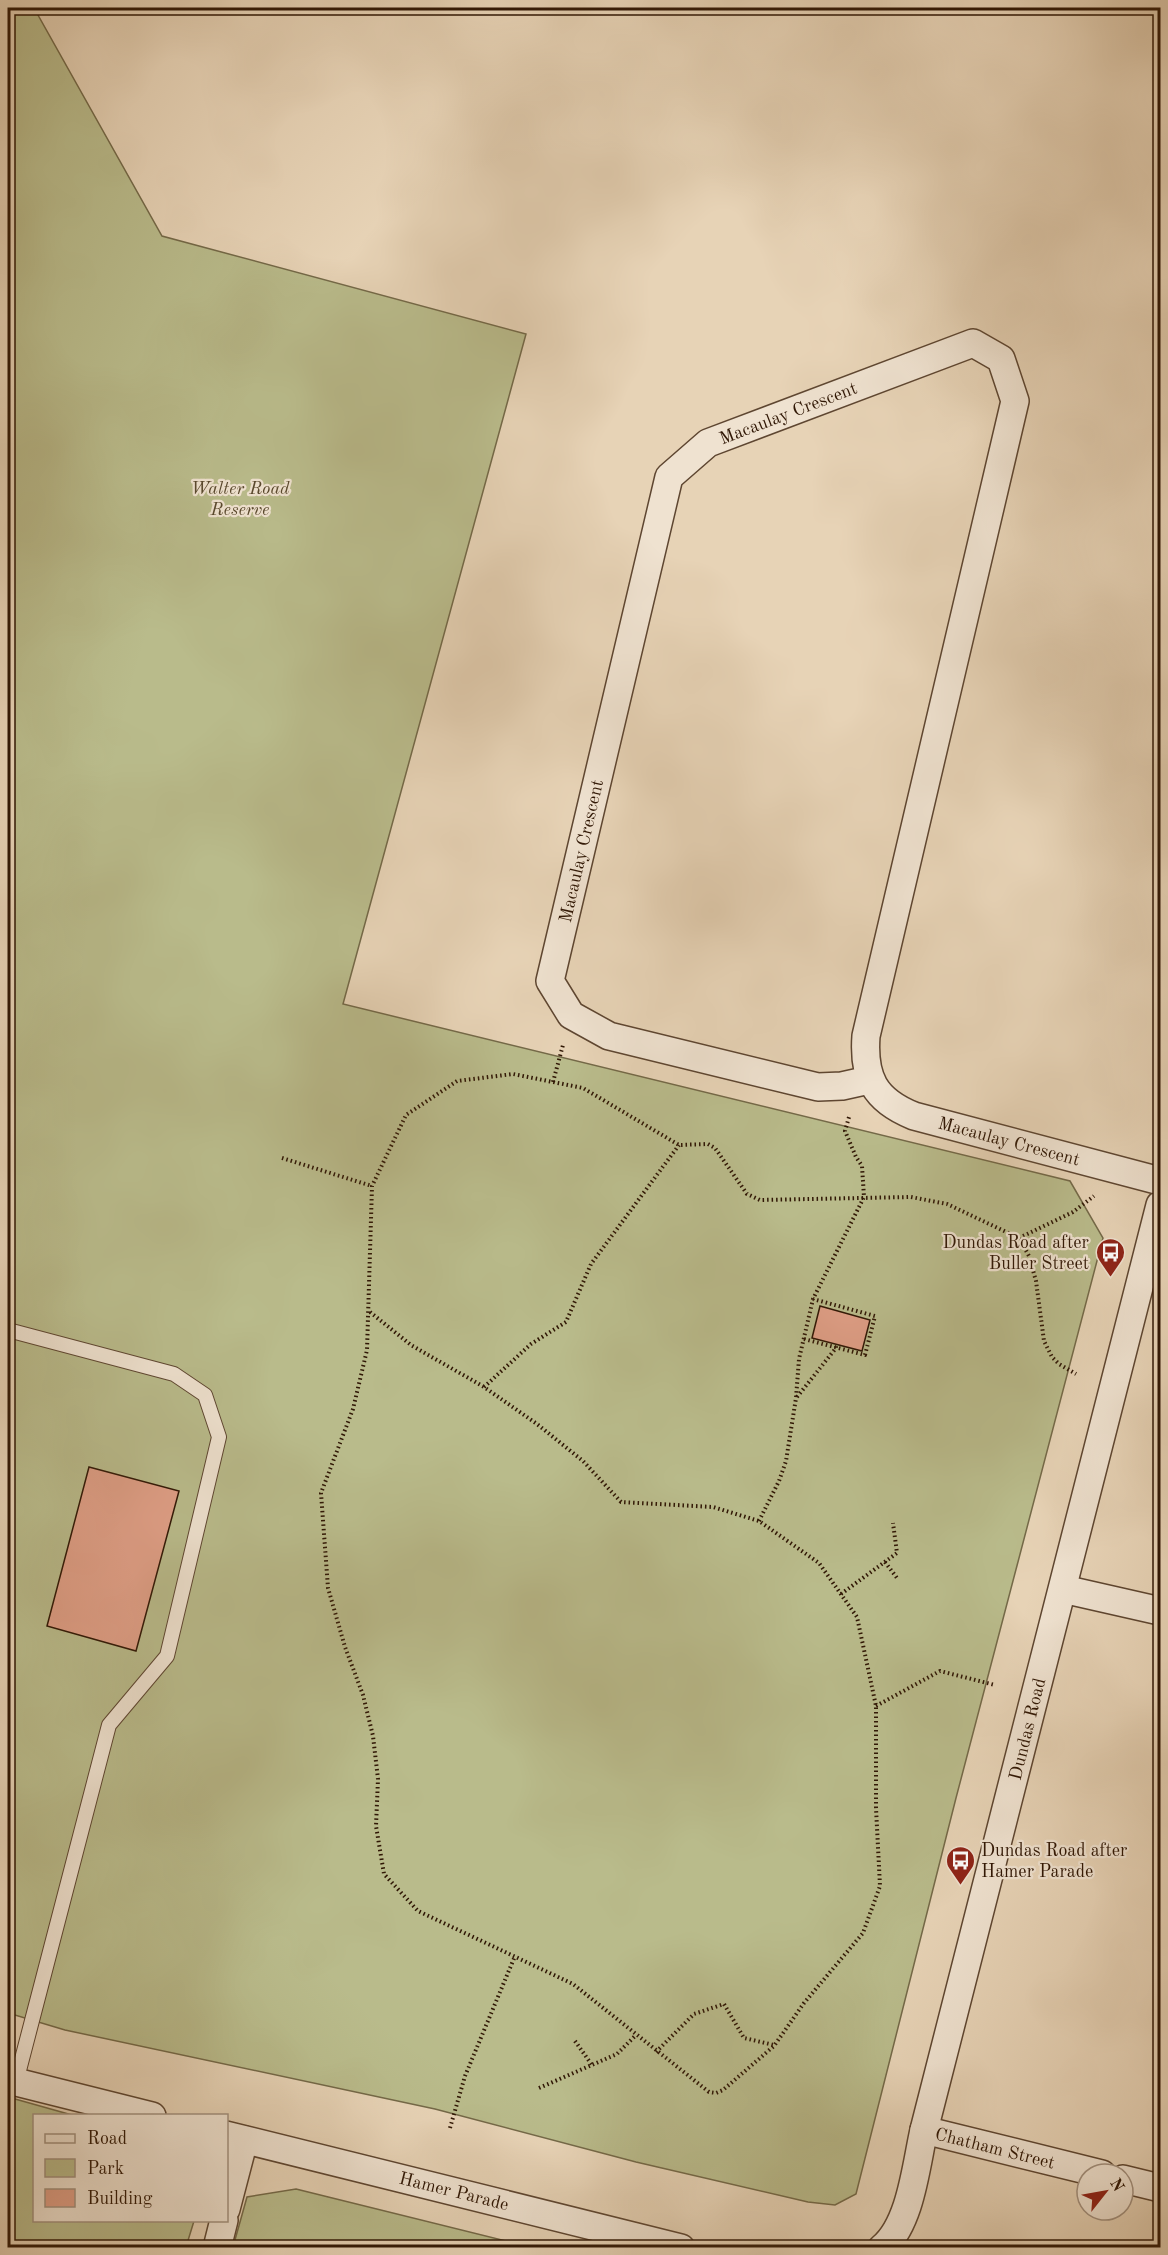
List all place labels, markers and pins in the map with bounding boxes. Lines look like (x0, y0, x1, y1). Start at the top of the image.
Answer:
place label: Dundas Road after Buller Street (943, 1234, 1090, 1273)
bus stop icon: Dundas Road after Buller Street (1094, 1236, 1126, 1278)
place label: Dundas Road after Hamer Parade (981, 1842, 1128, 1881)
bus stop icon: Dundas Road after Hamer Parade (944, 1844, 976, 1886)

